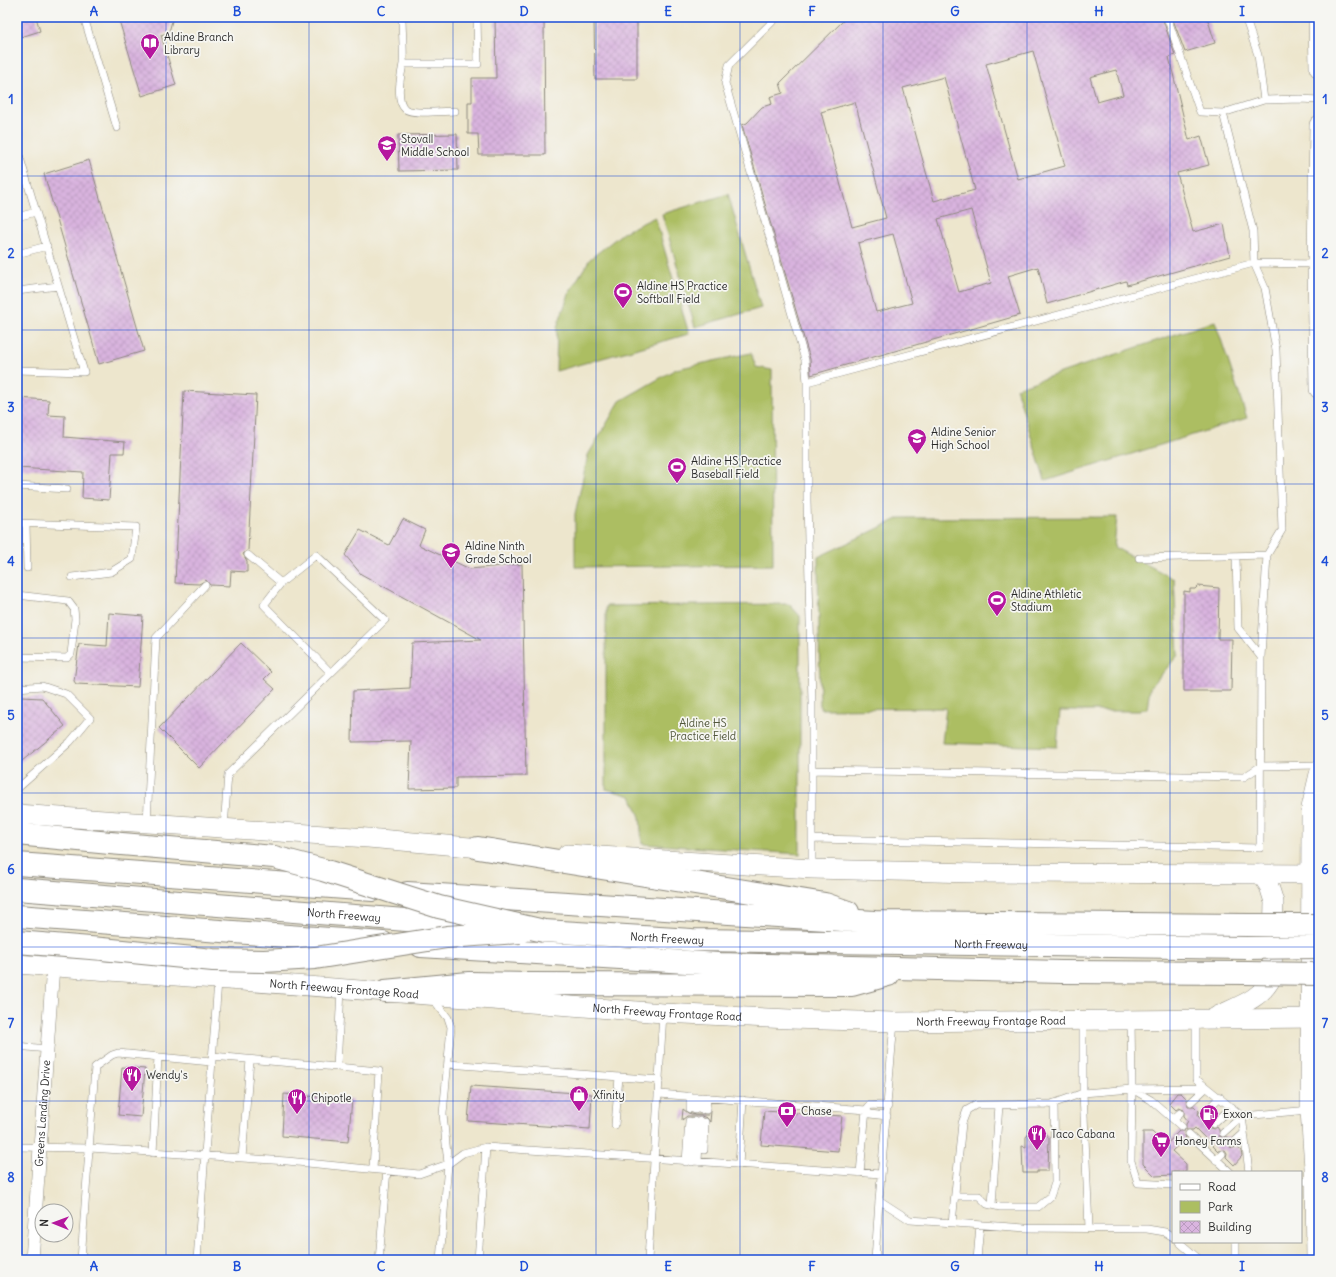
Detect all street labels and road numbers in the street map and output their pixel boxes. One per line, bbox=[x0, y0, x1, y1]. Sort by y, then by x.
street label: North Freeway bbox=[307, 905, 381, 925]
street label: North Freeway bbox=[630, 929, 704, 947]
street label: North Freeway bbox=[954, 937, 1028, 952]
street label: North Freeway Frontage Road bbox=[269, 976, 420, 1001]
street label: North Freeway Frontage Road bbox=[592, 1001, 743, 1024]
street label: North Freeway Frontage Road bbox=[916, 1013, 1066, 1029]
street label: Greens Landing Drive bbox=[32, 1060, 53, 1167]

